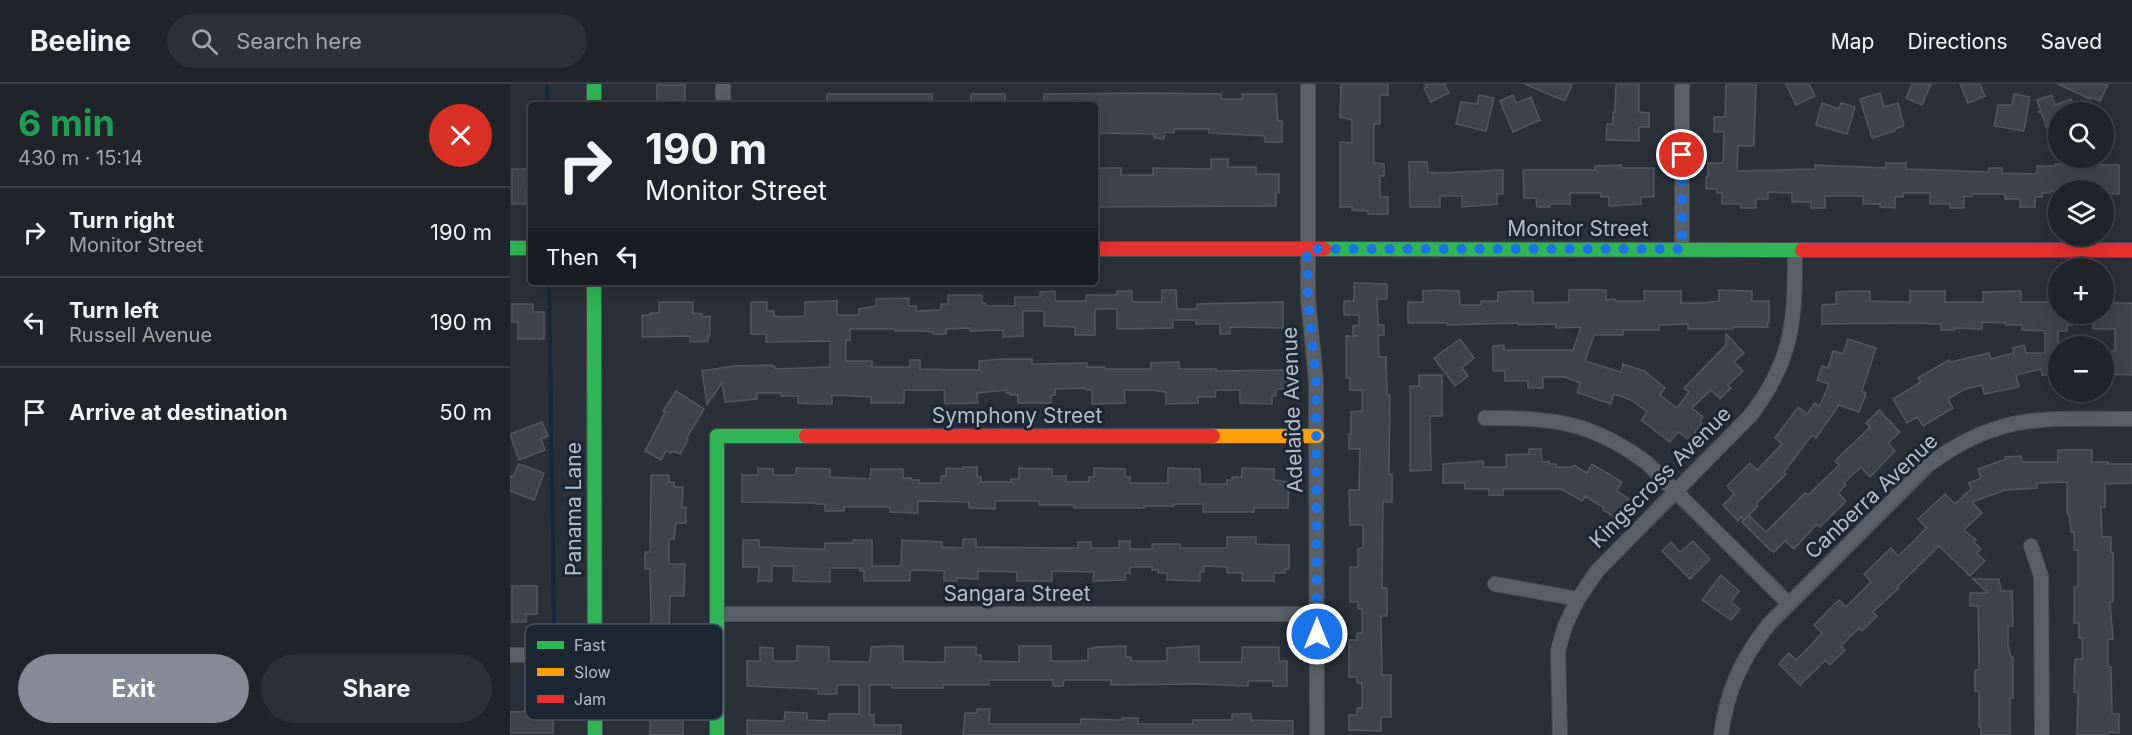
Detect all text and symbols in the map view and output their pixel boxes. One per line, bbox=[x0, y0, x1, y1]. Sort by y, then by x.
search box bbox=[167, 14, 587, 68]
text: Beeline bbox=[30, 24, 131, 58]
icon: search bbox=[188, 25, 221, 58]
text: Search here bbox=[236, 28, 362, 54]
text: Map bbox=[1831, 29, 1874, 54]
text: Directions bbox=[1907, 29, 2008, 54]
text: Saved bbox=[2041, 29, 2102, 54]
text: 6 min bbox=[18, 101, 115, 145]
map controls bbox=[2048, 102, 2114, 402]
button: search bbox=[2048, 102, 2114, 168]
button: close bbox=[429, 104, 492, 167]
text: 190 m bbox=[645, 123, 767, 174]
icon: right bbox=[546, 126, 624, 204]
pin bbox=[1656, 129, 1707, 180]
icon: arrive bbox=[1665, 138, 1698, 171]
text: 430 m · 15:14 bbox=[18, 146, 143, 170]
text: Monitor Street bbox=[645, 174, 827, 207]
button: layers bbox=[2048, 180, 2114, 246]
text: Turn right bbox=[69, 207, 175, 233]
icon: right bbox=[18, 216, 51, 249]
street label: Monitor Street bbox=[1507, 216, 1649, 241]
text: 190 m bbox=[430, 219, 492, 245]
text: Monitor Street bbox=[69, 233, 204, 257]
icon: left bbox=[611, 240, 644, 273]
text: Then bbox=[546, 244, 599, 270]
button: + bbox=[2048, 258, 2114, 324]
text: Turn left bbox=[69, 297, 159, 323]
icon: left bbox=[18, 306, 51, 339]
text: 190 m bbox=[430, 309, 492, 335]
text: Russell Avenue bbox=[69, 323, 212, 347]
street label: Adelaide Avenue bbox=[1277, 326, 1307, 494]
button: − bbox=[2048, 336, 2114, 402]
icon: arrive bbox=[18, 396, 51, 429]
text: Arrive at destination bbox=[69, 399, 288, 425]
text: 50 m bbox=[439, 399, 492, 425]
street label: Kingscross Avenue bbox=[1584, 401, 1736, 553]
street label: Symphony Street bbox=[932, 403, 1102, 428]
street label: Canberra Avenue bbox=[1799, 428, 1943, 564]
street label: Panama Lane bbox=[561, 442, 586, 576]
street label: Sangara Street bbox=[943, 581, 1091, 606]
position arrow bbox=[1285, 602, 1349, 666]
legend bbox=[525, 624, 723, 720]
text: Fast bbox=[574, 635, 606, 655]
button: Exit bbox=[18, 654, 249, 723]
button: Share bbox=[261, 654, 492, 723]
text: Slow bbox=[574, 662, 611, 682]
text: Jam bbox=[574, 689, 606, 709]

